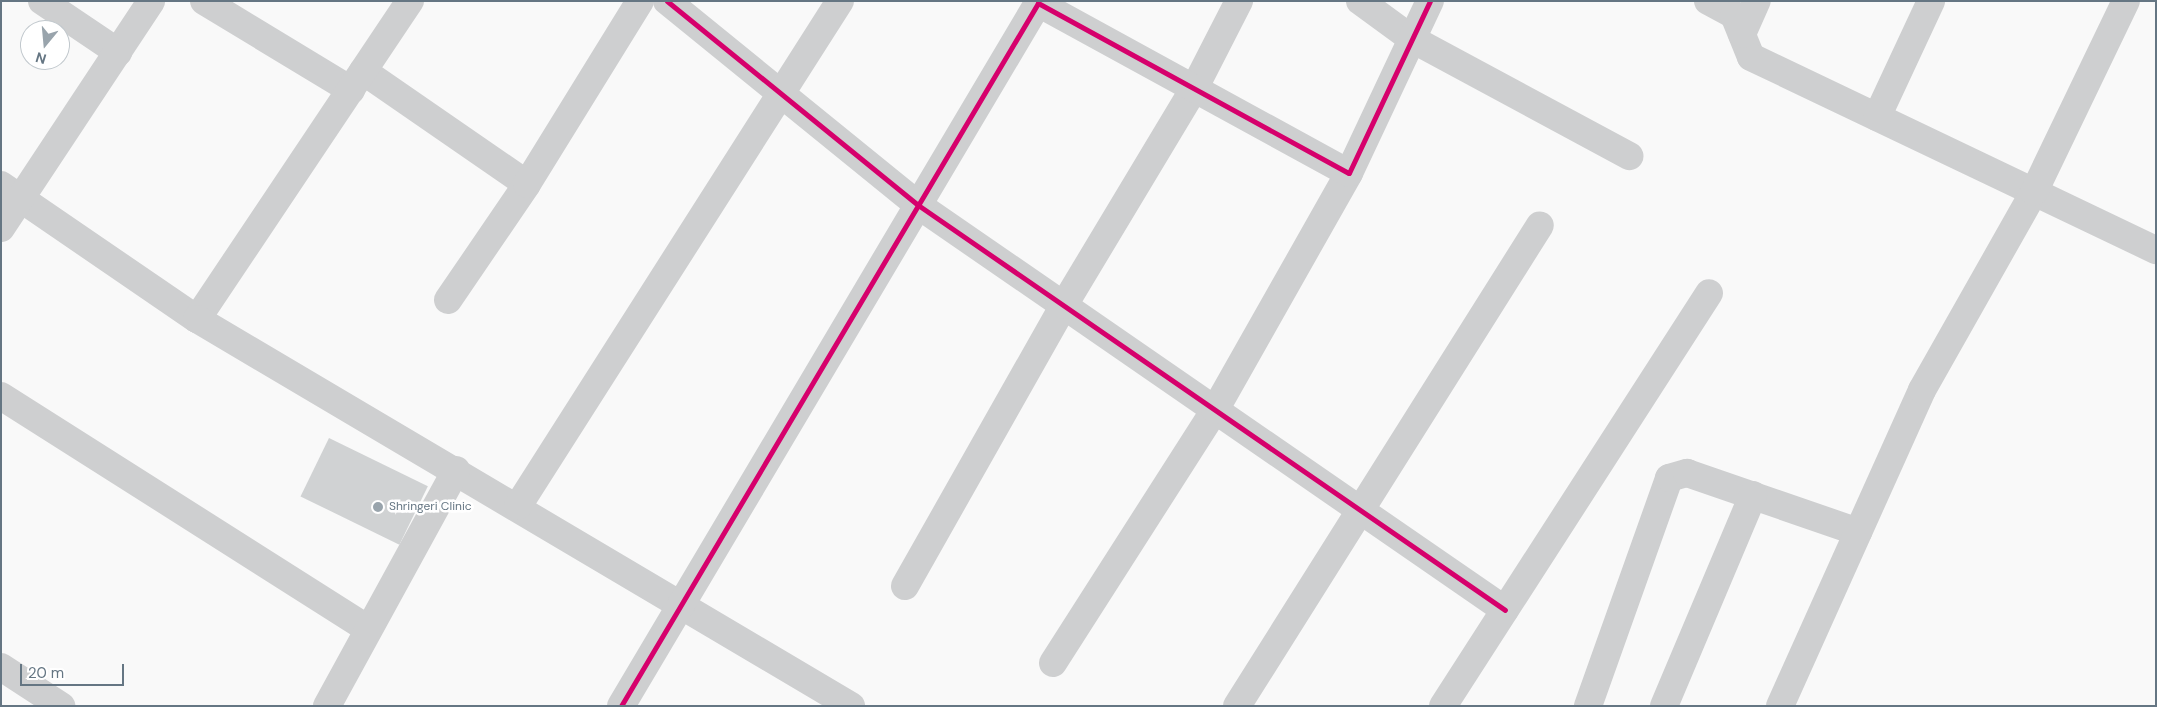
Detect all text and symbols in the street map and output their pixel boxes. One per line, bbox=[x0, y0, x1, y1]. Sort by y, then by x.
north arrow bbox=[20, 20, 70, 70]
text: N bbox=[33, 48, 48, 68]
marker: Shringeri Clinic bbox=[371, 500, 385, 514]
place label: Shringeri Clinic bbox=[389, 500, 472, 514]
scale bar bbox=[22, 654, 126, 686]
text: 20 m bbox=[28, 663, 64, 683]

